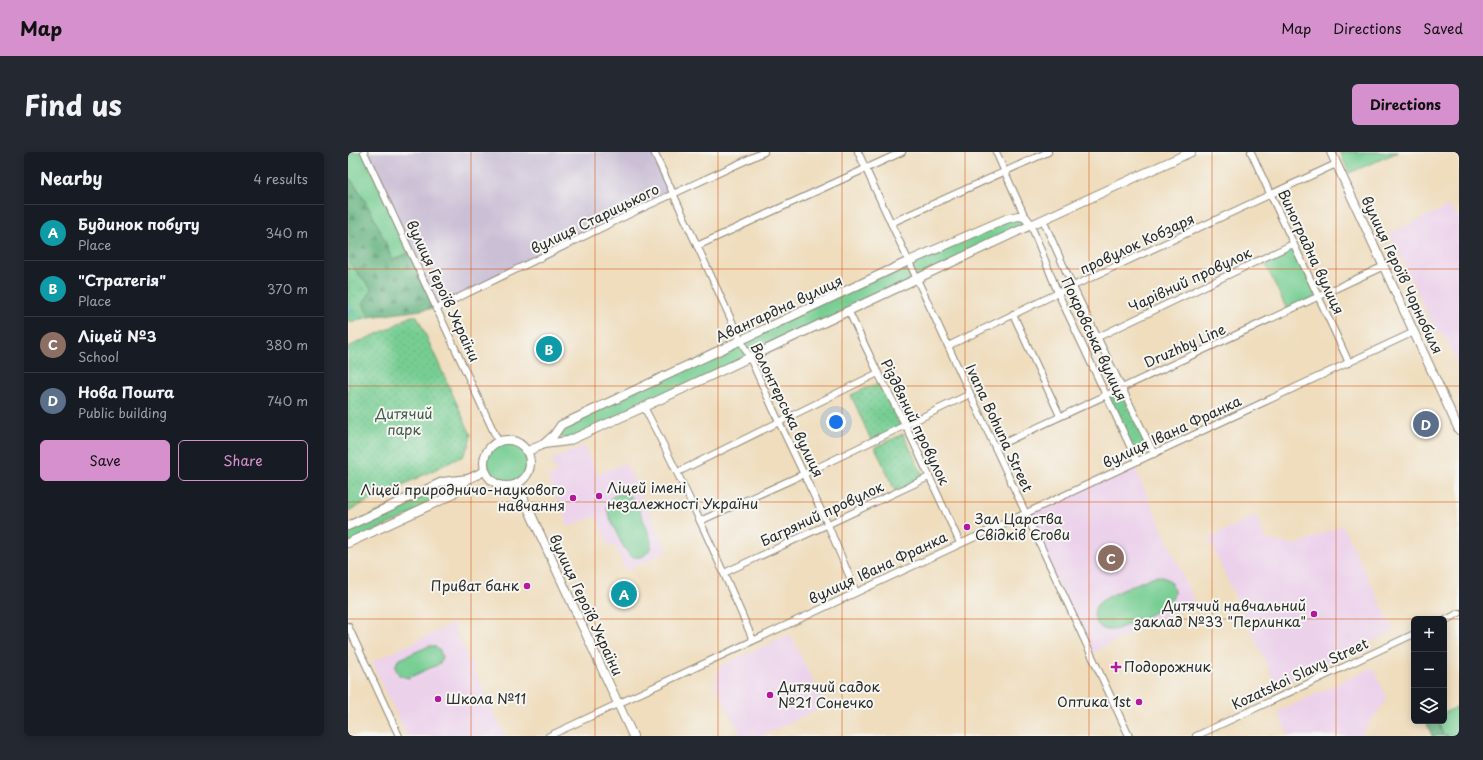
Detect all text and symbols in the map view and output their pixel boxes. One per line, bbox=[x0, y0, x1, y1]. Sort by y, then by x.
text: Map bbox=[20, 14, 62, 42]
text: Map bbox=[1281, 18, 1311, 39]
text: Directions bbox=[1333, 18, 1401, 39]
text: Saved bbox=[1423, 18, 1463, 39]
text: Find us bbox=[24, 83, 122, 126]
button: Directions bbox=[1352, 84, 1459, 125]
text: Nearby bbox=[40, 165, 102, 191]
text: 4 results bbox=[254, 169, 308, 188]
street label: вулиця Старицького bbox=[527, 178, 663, 259]
street label: Виноградна вулиця bbox=[1273, 186, 1350, 318]
street label: вулиця Героїв Чорнобиля bbox=[1357, 192, 1448, 357]
street label: провулок Кобзаря bbox=[1076, 208, 1198, 279]
text: Будинок побуту bbox=[78, 212, 199, 235]
street label: вулиця Героїв України bbox=[401, 217, 486, 365]
text: A bbox=[48, 223, 58, 242]
text: 340 m bbox=[265, 223, 308, 242]
text: Place bbox=[78, 235, 111, 254]
street label: Чарівний провулок bbox=[1125, 242, 1255, 317]
text: "Стратегія" bbox=[78, 268, 166, 291]
street label: Авангардна вулиця bbox=[712, 270, 846, 347]
street label: Покровська вулиця bbox=[1057, 273, 1132, 404]
text: B bbox=[49, 279, 57, 298]
text: 370 m bbox=[267, 279, 308, 298]
text: Place bbox=[78, 291, 111, 310]
street label: Druzhby Line bbox=[1141, 318, 1229, 373]
text: Ліцей №3 bbox=[78, 324, 156, 347]
pin: B bbox=[536, 334, 562, 364]
text: C bbox=[48, 335, 58, 354]
text: 380 m bbox=[265, 335, 308, 354]
street label: Волонтерська вулиця bbox=[746, 339, 829, 481]
text: School bbox=[78, 347, 119, 366]
street label: Різдвяний провулок bbox=[876, 355, 955, 489]
street label: Ivana Bohuna Street bbox=[961, 360, 1038, 495]
text: Нова Пошта bbox=[78, 380, 174, 403]
street label: вулиця Івана Франка bbox=[1099, 390, 1245, 473]
text: D bbox=[48, 391, 58, 410]
text: 740 m bbox=[267, 391, 308, 410]
text: Public building bbox=[78, 403, 167, 422]
park label: Дитячий парк bbox=[374, 403, 433, 440]
pin: D bbox=[1413, 409, 1439, 439]
your location bbox=[826, 412, 846, 432]
button: Save bbox=[40, 440, 170, 481]
button: Share bbox=[178, 440, 308, 481]
street label: Багряний провулок bbox=[757, 475, 888, 551]
place label: Ліцей імені незалежності України bbox=[607, 477, 758, 514]
place label: Ліцей природничо-наукового навчання bbox=[360, 479, 565, 516]
marker: Ліцей імені незалежності України bbox=[594, 491, 604, 501]
marker: Ліцей природничо-наукового навчання bbox=[568, 493, 578, 503]
place label: Зал Царства Свідків Єгови bbox=[975, 508, 1070, 545]
marker: Зал Царства Свідків Єгови bbox=[962, 522, 972, 532]
street label: вулиця Івана Франка bbox=[805, 526, 951, 609]
street label: вулиця Героїв України bbox=[544, 531, 629, 679]
pin: C bbox=[1098, 543, 1124, 573]
place label: Приват банк bbox=[431, 575, 520, 596]
pin: A bbox=[611, 579, 637, 609]
marker: Приват банк bbox=[522, 581, 532, 591]
place label: Дитячий навчальний заклад №33 "Перлинка" bbox=[1133, 595, 1306, 632]
marker: Дитячий навчальний заклад №33 "Перлинка" bbox=[1309, 609, 1319, 619]
map controls bbox=[1411, 616, 1447, 724]
button: + bbox=[1411, 616, 1447, 652]
street label: Kozatskoi Slavy Street bbox=[1228, 632, 1372, 714]
button: − bbox=[1411, 652, 1447, 688]
place label: Подорожник bbox=[1124, 656, 1211, 677]
marker: Подорожник bbox=[1111, 662, 1121, 672]
place label: Дитячий садок №21 Сонечко bbox=[777, 676, 880, 713]
place label: Школа №11 bbox=[446, 688, 526, 709]
button: layers bbox=[1411, 688, 1447, 724]
marker: Дитячий садок №21 Сонечко bbox=[765, 690, 775, 700]
place label: Оптика 1st bbox=[1057, 691, 1131, 712]
marker: Школа №11 bbox=[433, 694, 443, 704]
marker: Оптика 1st bbox=[1134, 697, 1144, 707]

